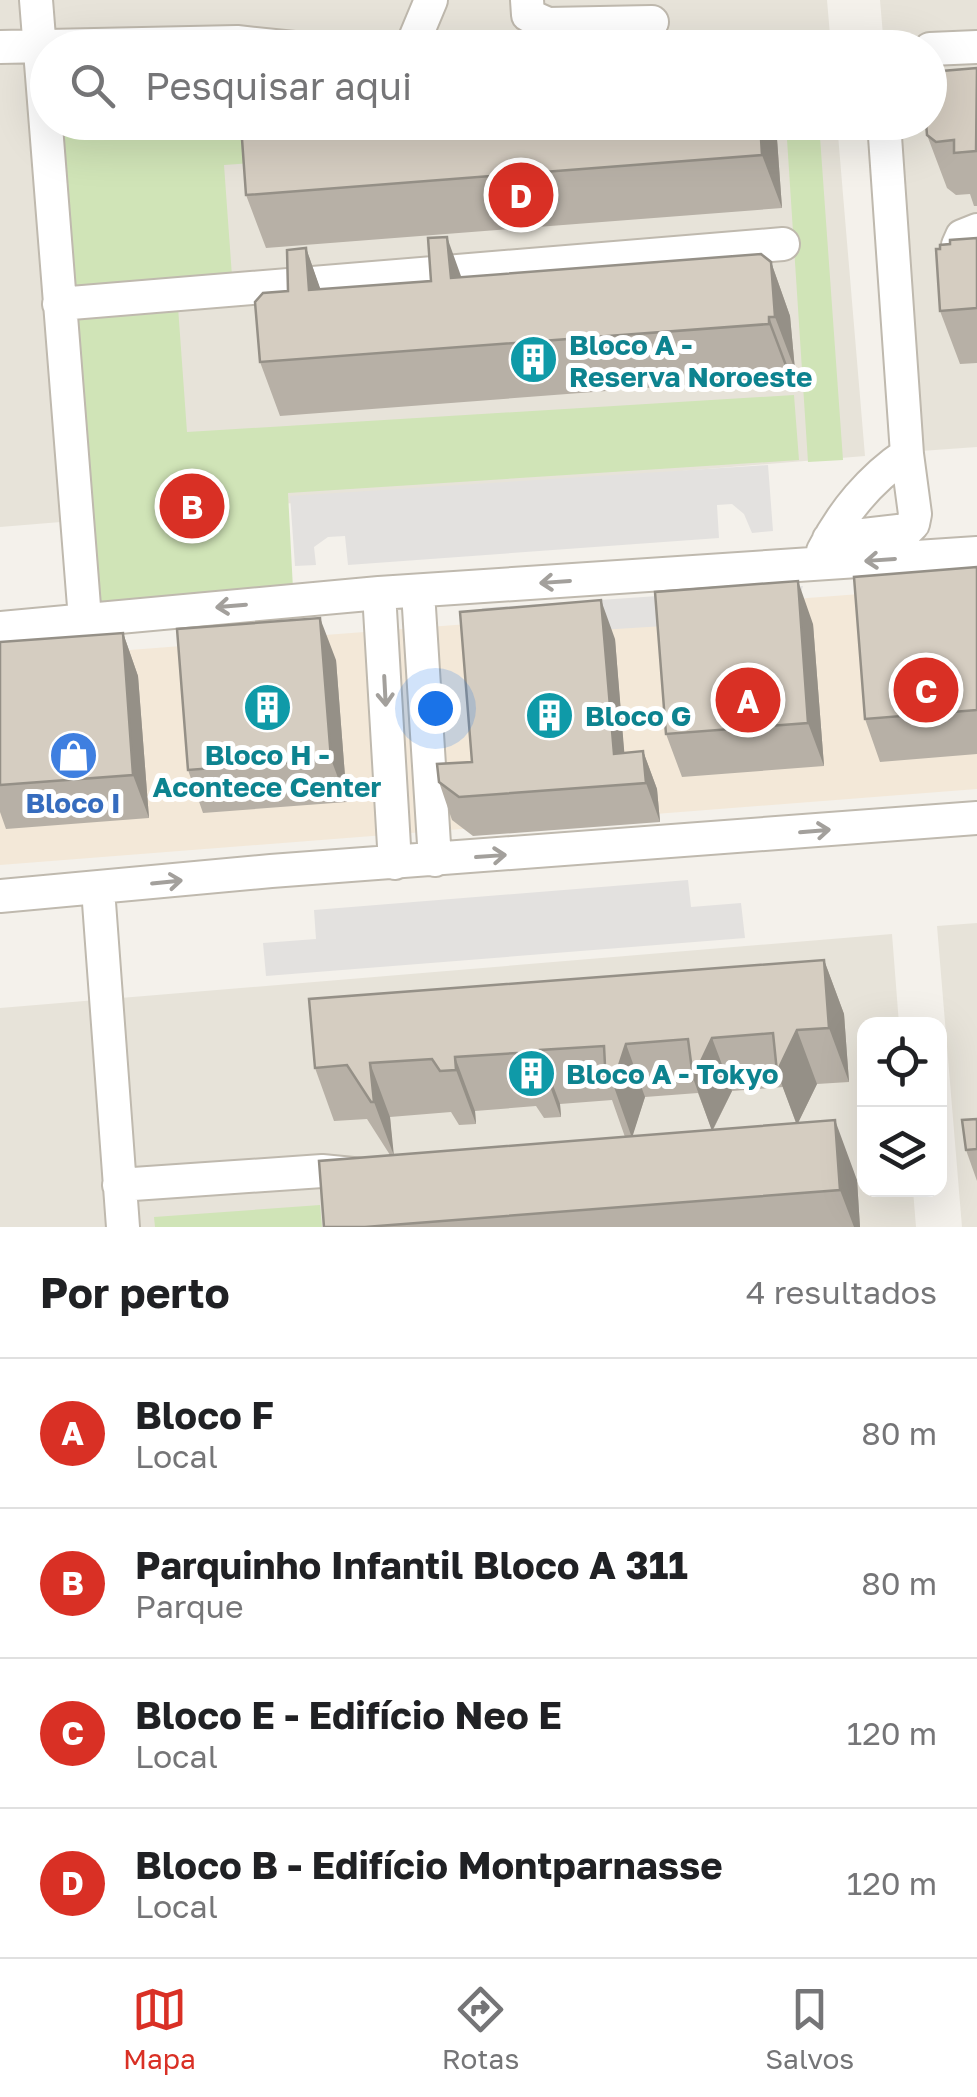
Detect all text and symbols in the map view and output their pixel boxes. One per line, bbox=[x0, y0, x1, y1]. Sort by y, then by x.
search box bbox=[30, 30, 947, 140]
icon: search bbox=[65, 58, 120, 113]
text: Pesquisar aqui bbox=[145, 63, 412, 108]
pin: D bbox=[488, 158, 554, 232]
place label: Bloco A - Reserva Noroeste bbox=[569, 328, 813, 393]
building icon: Bloco A - Reserva Noroeste bbox=[508, 334, 560, 386]
pin: B bbox=[160, 468, 224, 544]
one-way arrow bbox=[864, 551, 896, 570]
one-way arrow bbox=[540, 573, 572, 592]
one-way arrow bbox=[216, 597, 248, 616]
pin: C bbox=[894, 652, 958, 728]
pin: A bbox=[716, 662, 780, 738]
one-way arrow bbox=[376, 674, 395, 706]
building icon: Bloco H - Acontece Center bbox=[241, 681, 293, 733]
your location bbox=[410, 683, 461, 734]
building icon: Bloco G bbox=[524, 689, 576, 741]
place label: Bloco G bbox=[585, 699, 691, 732]
shop icon: Bloco I bbox=[47, 729, 99, 781]
place label: Bloco H - Acontece Center bbox=[153, 738, 381, 803]
place label: Bloco I bbox=[25, 786, 121, 819]
one-way arrow bbox=[798, 821, 830, 840]
one-way arrow bbox=[474, 846, 506, 865]
one-way arrow bbox=[150, 872, 182, 891]
map controls bbox=[857, 1017, 947, 1197]
button: locate bbox=[857, 1017, 947, 1107]
building icon: Bloco A - Tokyo bbox=[505, 1047, 557, 1099]
place label: Bloco A - Tokyo bbox=[566, 1057, 779, 1090]
button: layers bbox=[857, 1107, 947, 1197]
text: Por perto bbox=[40, 1267, 230, 1317]
text: 4 resultados bbox=[746, 1273, 937, 1311]
text: Bloco F bbox=[135, 1392, 274, 1437]
text: A bbox=[61, 1414, 84, 1452]
text: 80 m bbox=[861, 1414, 937, 1452]
text: Local bbox=[135, 1437, 218, 1475]
text: Parquinho Infantil Bloco A 311 bbox=[135, 1542, 688, 1587]
text: B bbox=[61, 1564, 84, 1602]
text: 80 m bbox=[861, 1564, 937, 1602]
text: Parque bbox=[135, 1587, 243, 1625]
text: Bloco E - Edifício Neo E bbox=[135, 1692, 562, 1737]
text: C bbox=[61, 1714, 84, 1752]
text: 120 m bbox=[847, 1714, 937, 1752]
text: Local bbox=[135, 1737, 218, 1775]
text: Bloco B - Edifício Montparnasse bbox=[135, 1842, 723, 1887]
text: D bbox=[61, 1864, 84, 1902]
text: 120 m bbox=[847, 1864, 937, 1902]
text: Local bbox=[135, 1887, 218, 1925]
tab: Mapa bbox=[123, 1982, 196, 2075]
tab: Rotas bbox=[442, 1982, 519, 2075]
tab: Salvos bbox=[765, 1982, 854, 2075]

